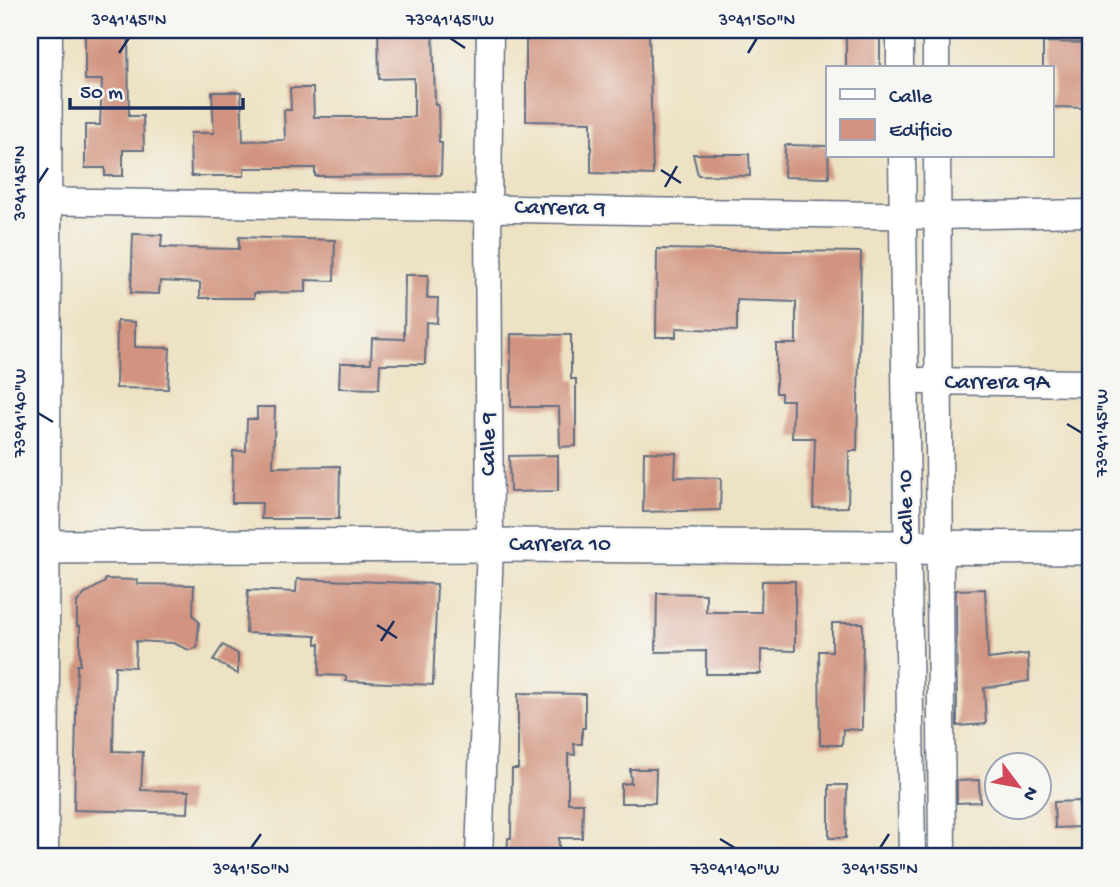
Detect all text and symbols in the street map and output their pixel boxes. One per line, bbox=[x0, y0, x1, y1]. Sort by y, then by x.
text: 3°41'45"N bbox=[90, 11, 167, 32]
text: 73°41'45"W bbox=[405, 11, 494, 32]
text: 3°41'50"N bbox=[718, 11, 795, 32]
scale bar bbox=[70, 66, 243, 110]
legend bbox=[826, 66, 1054, 158]
text: 50 m bbox=[80, 82, 123, 107]
text: Calle bbox=[889, 86, 933, 111]
text: Edificio bbox=[889, 120, 953, 145]
text: 3°41'45"N bbox=[11, 145, 32, 222]
street label: Carrera 9 bbox=[514, 195, 606, 223]
text: 73°41'40"W bbox=[11, 369, 32, 458]
street label: Carrera 9A bbox=[945, 370, 1051, 397]
text: 73°41'45"W bbox=[1093, 389, 1114, 478]
street label: Calle 9 bbox=[476, 411, 503, 476]
street label: Calle 10 bbox=[893, 469, 921, 545]
street label: Carrera 10 bbox=[509, 532, 611, 559]
north arrow bbox=[984, 750, 1054, 820]
text: N bbox=[1016, 782, 1042, 805]
text: 3°41'50"N bbox=[212, 860, 289, 881]
text: 73°41'40"W bbox=[690, 860, 779, 881]
text: 3°41'55"N bbox=[841, 860, 918, 881]

